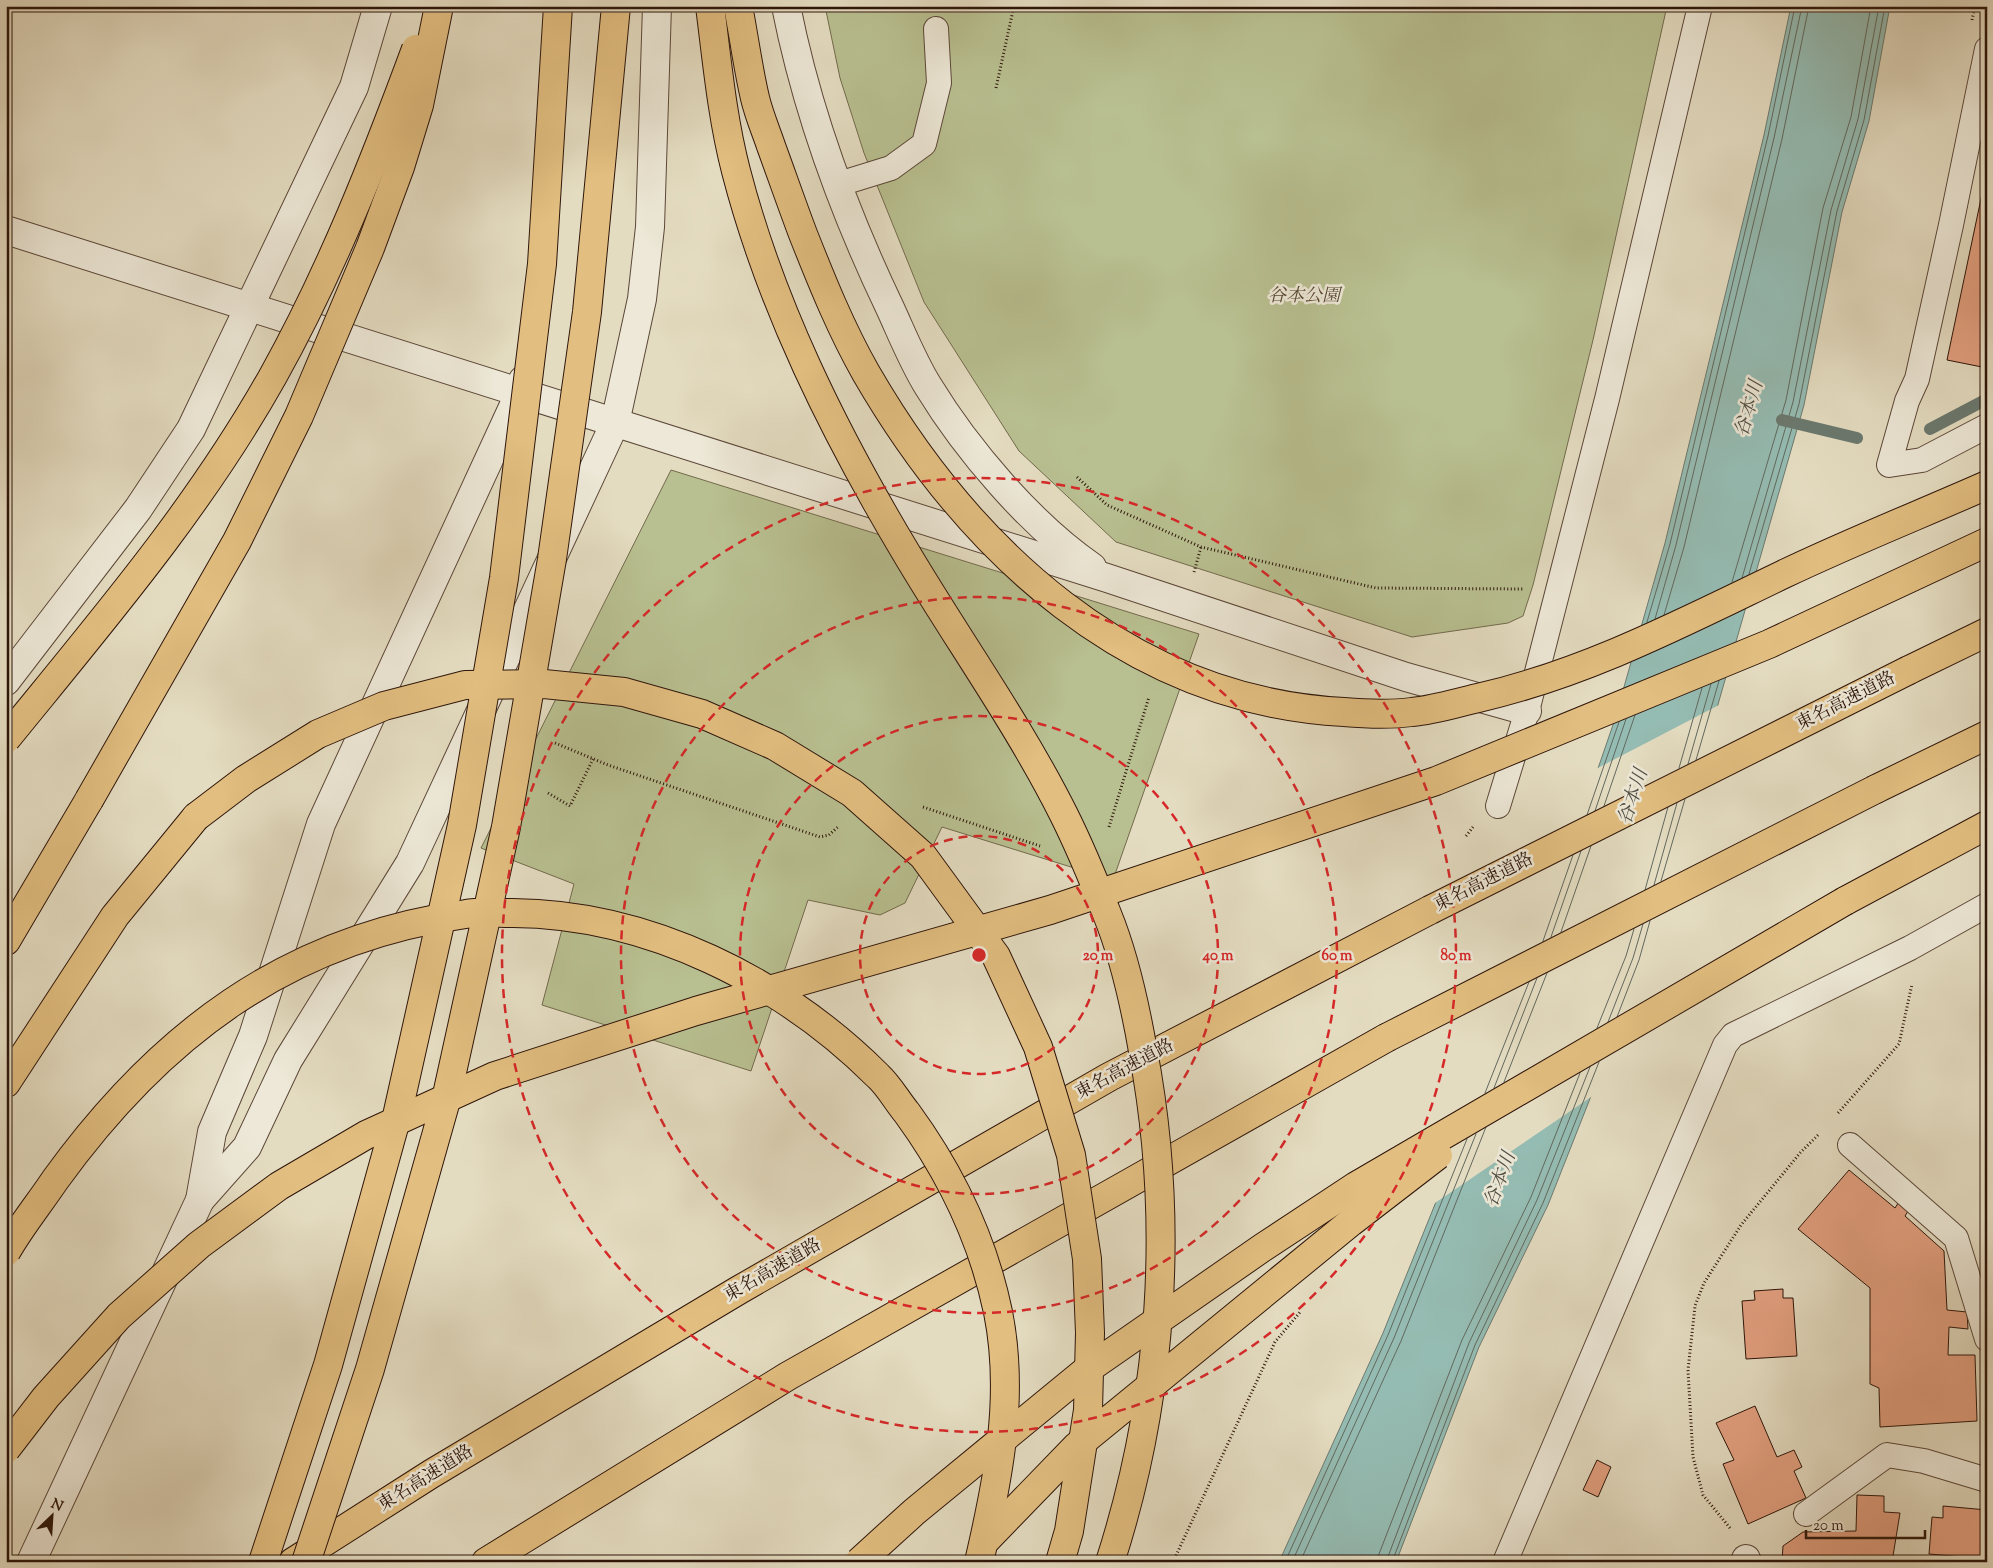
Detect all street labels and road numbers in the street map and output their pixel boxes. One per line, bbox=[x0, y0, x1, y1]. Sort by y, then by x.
street label: 東名高速道路 bbox=[1792, 666, 1900, 738]
street label: 東名高速道路 bbox=[1430, 847, 1538, 919]
street label: 東名高速道路 bbox=[1071, 1033, 1179, 1107]
street label: 東名高速道路 bbox=[720, 1233, 826, 1309]
street label: 東名高速道路 bbox=[373, 1439, 479, 1519]

